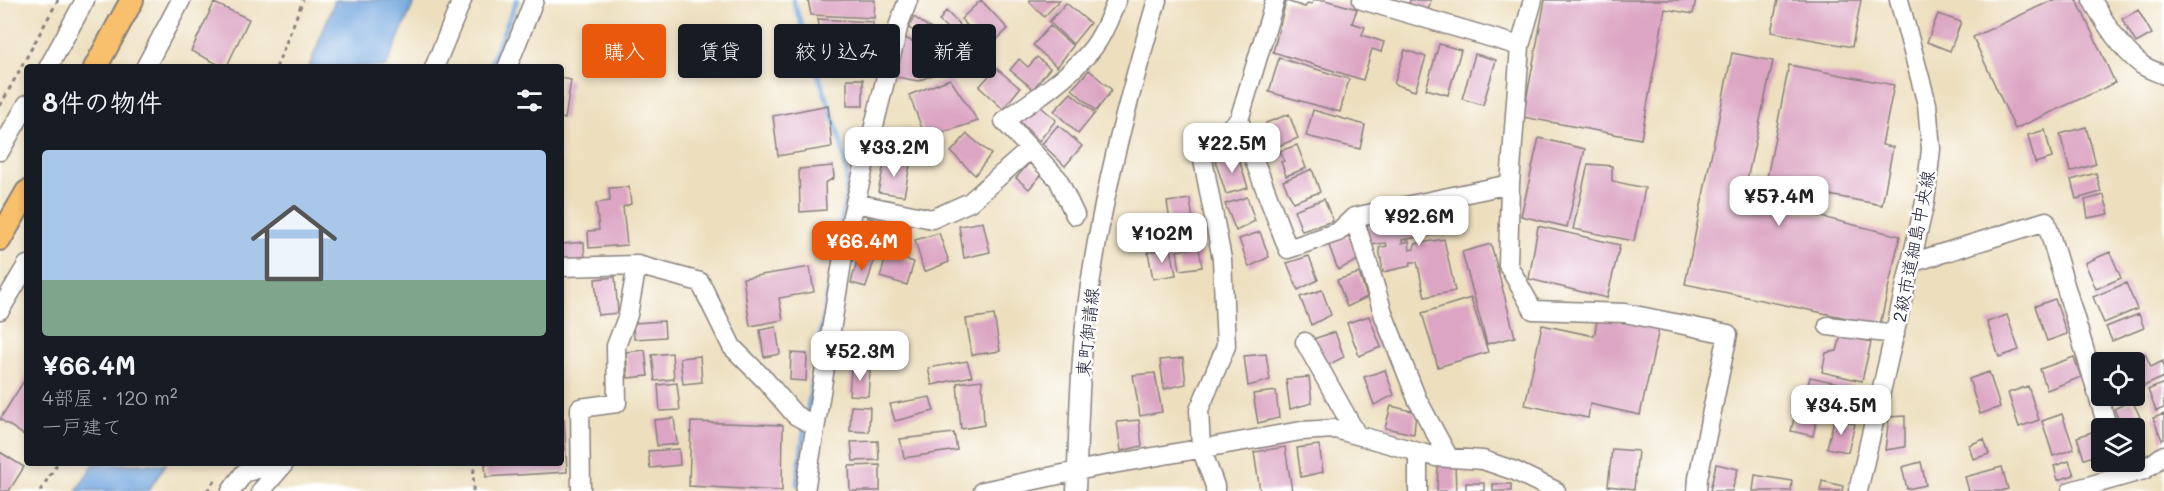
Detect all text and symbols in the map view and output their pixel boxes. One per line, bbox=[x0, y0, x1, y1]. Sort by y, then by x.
chip: 購入 bbox=[582, 24, 666, 78]
chip: 賃貸 bbox=[678, 24, 762, 78]
chip: 絞り込み bbox=[774, 24, 900, 78]
chip: 新着 bbox=[912, 24, 996, 78]
icon: filters bbox=[513, 84, 546, 117]
text: 8件の物件 bbox=[42, 85, 162, 119]
pin: ¥22.5M bbox=[1183, 123, 1281, 174]
pin: ¥33.2M bbox=[845, 127, 943, 178]
text: ¥22.5M bbox=[1197, 129, 1267, 155]
text: ¥33.2M bbox=[859, 133, 929, 159]
street label: 2級市道細島中央線 bbox=[1887, 168, 1939, 324]
pin: ¥57.4M bbox=[1730, 176, 1828, 227]
text: ¥57.4M bbox=[1744, 182, 1814, 208]
icon: home bbox=[240, 189, 348, 297]
pin: ¥92.6M bbox=[1370, 196, 1468, 247]
text: ¥92.6M bbox=[1384, 202, 1454, 228]
pin: ¥102M bbox=[1120, 213, 1204, 264]
text: ¥102M bbox=[1131, 219, 1193, 245]
pin: ¥66.4M bbox=[813, 221, 911, 272]
text: ¥66.4M bbox=[826, 227, 898, 253]
street label: 東町御請線 bbox=[1070, 286, 1104, 378]
pin: ¥52.3M bbox=[811, 331, 909, 382]
text: ¥52.3M bbox=[825, 337, 895, 363]
text: ¥66.4M bbox=[42, 348, 136, 382]
map controls bbox=[2091, 352, 2145, 472]
button: locate bbox=[2091, 352, 2145, 406]
text: 4部屋 · 120 m² bbox=[42, 384, 178, 410]
pin: ¥34.5M bbox=[1792, 385, 1890, 436]
text: ¥34.5M bbox=[1805, 391, 1877, 417]
text: 一戸建て bbox=[42, 413, 122, 439]
button: layers bbox=[2091, 418, 2145, 472]

